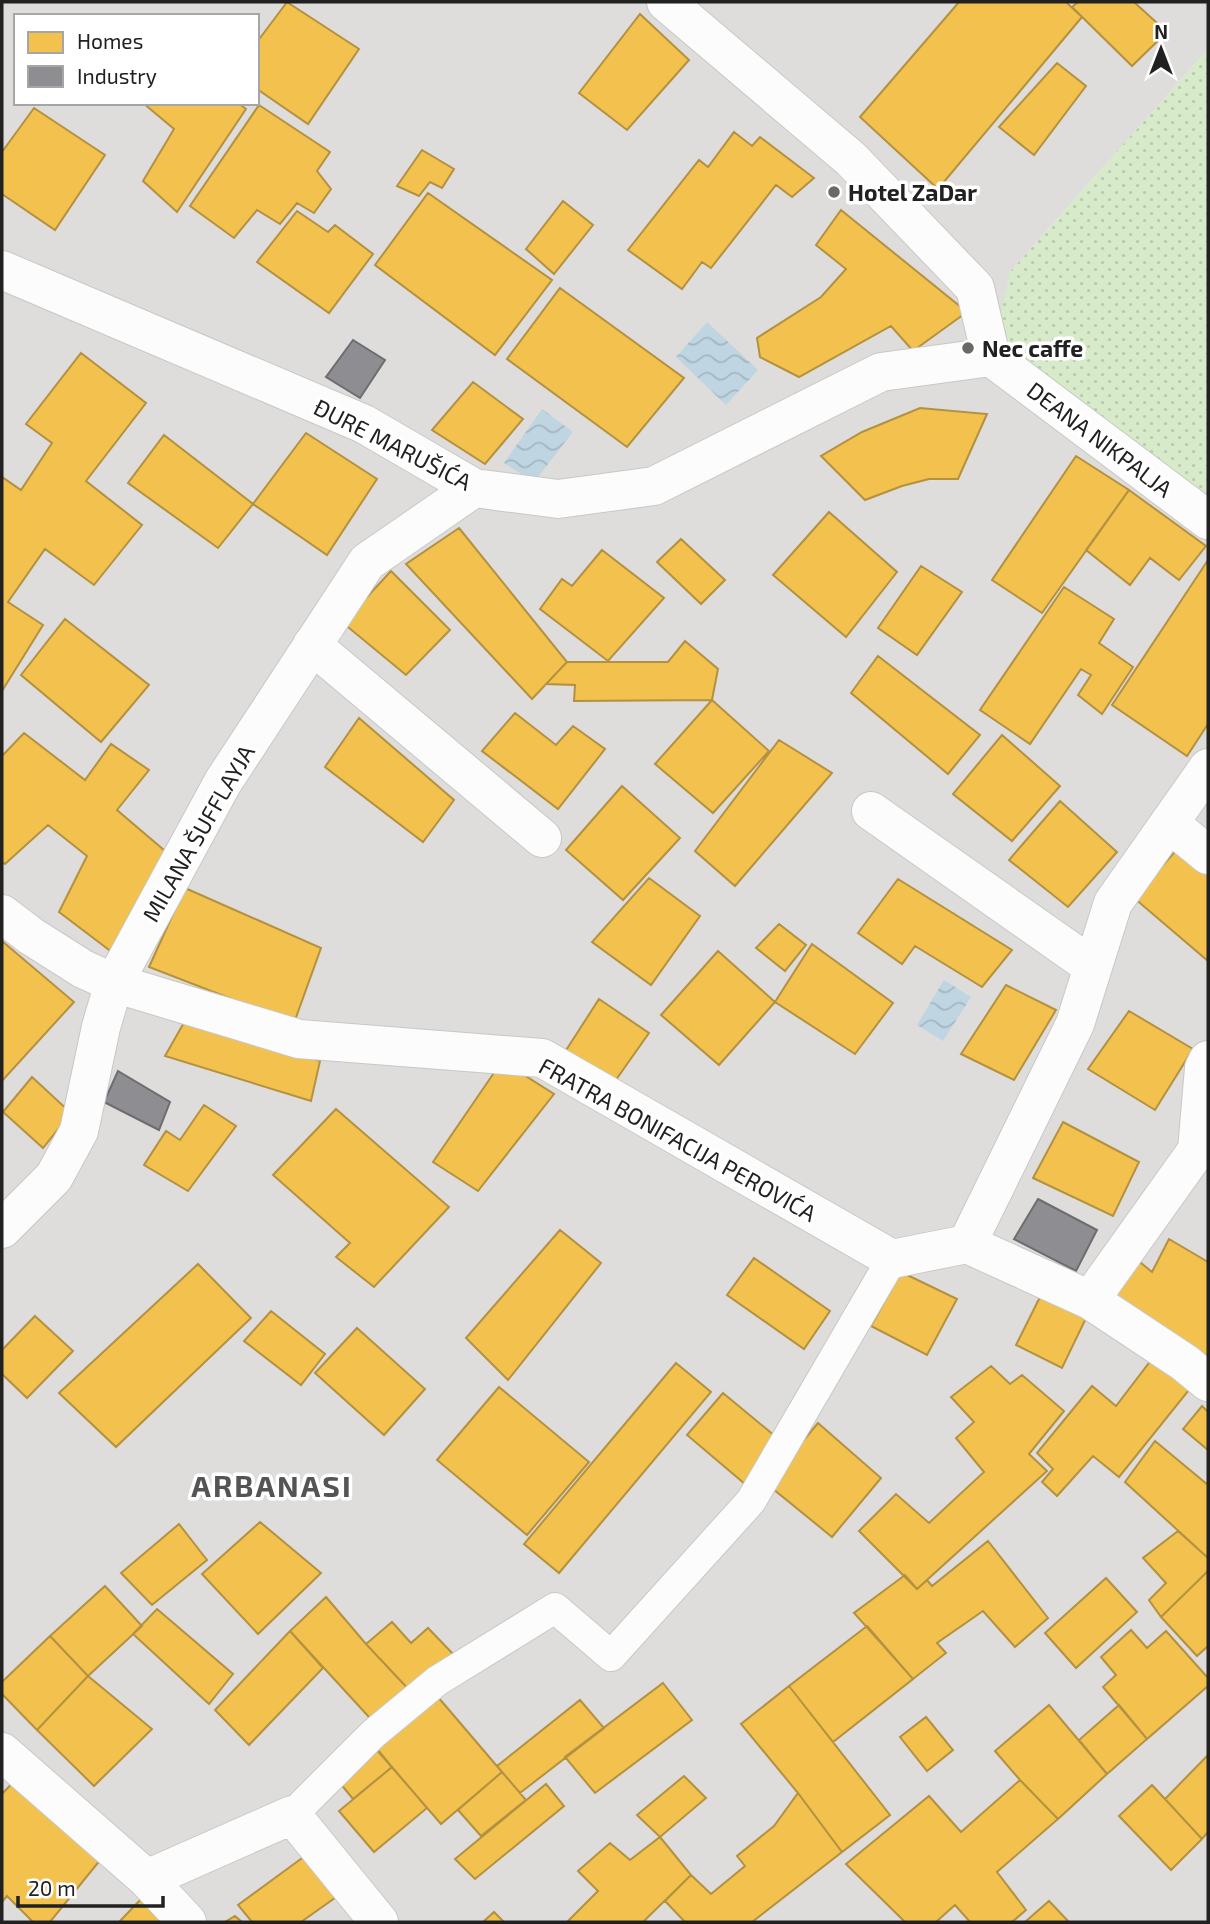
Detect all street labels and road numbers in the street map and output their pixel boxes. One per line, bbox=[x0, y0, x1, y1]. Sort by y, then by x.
street label: DEANA NIKPALJA bbox=[1022, 375, 1179, 503]
street label: ĐURE MARUŠIĆA bbox=[309, 392, 477, 496]
street label: MILANA ŠUFFLAYJA bbox=[136, 739, 260, 926]
street label: FRATRA BONIFACIJA PEROVIĆA bbox=[535, 1051, 822, 1227]

